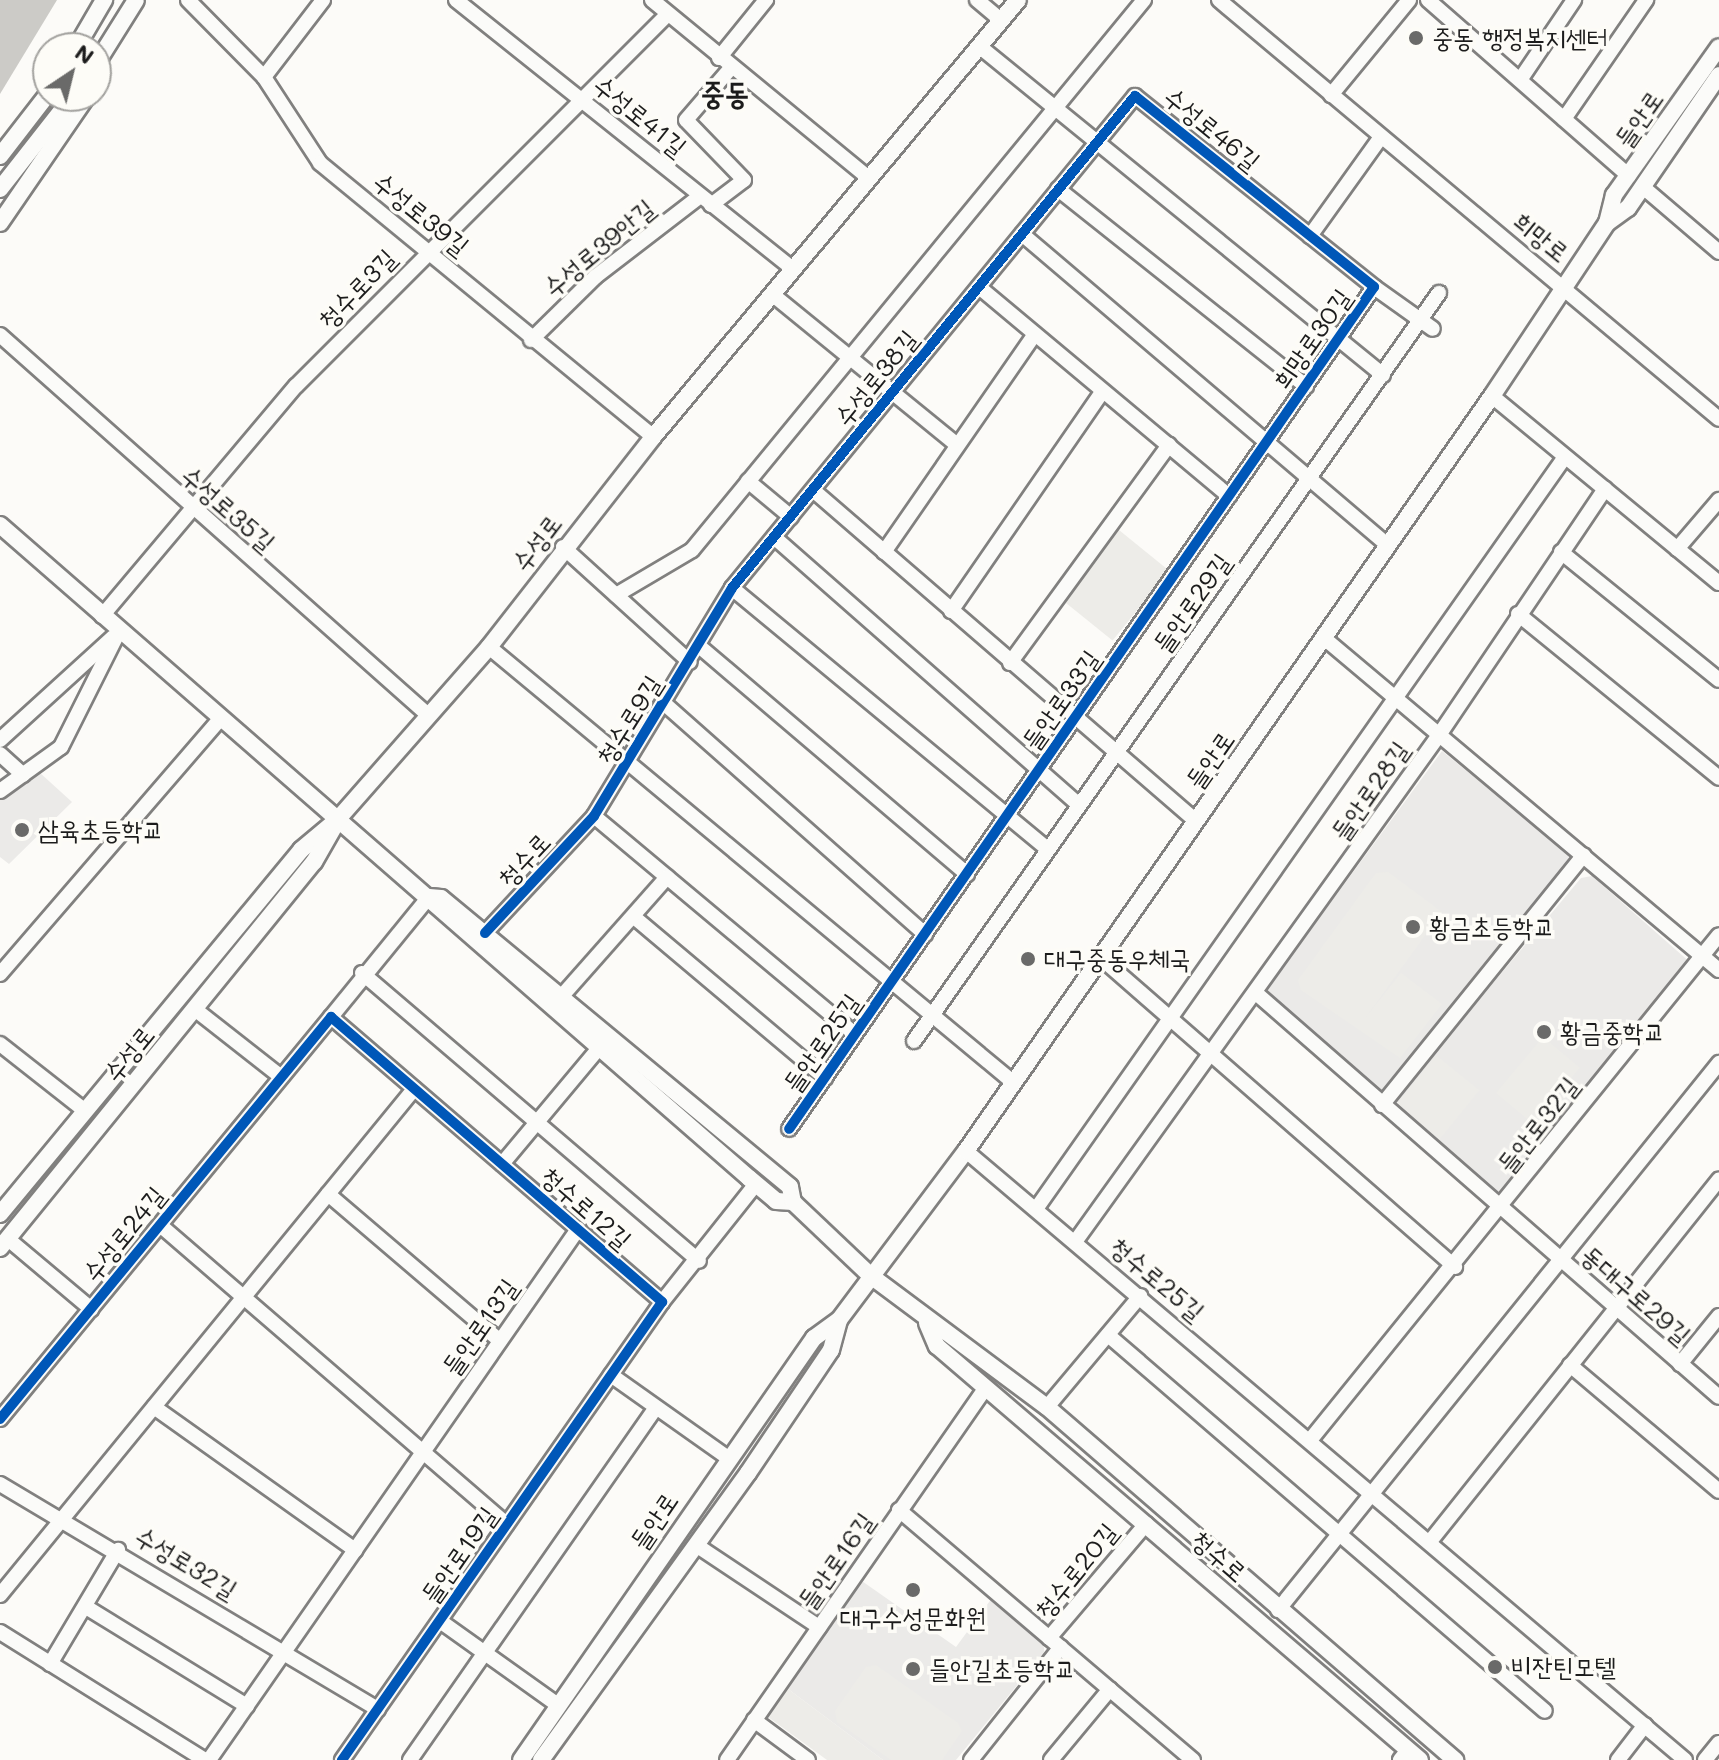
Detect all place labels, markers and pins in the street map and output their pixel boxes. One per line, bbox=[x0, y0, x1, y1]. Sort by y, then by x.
place label: 중동 행정복지센터 bbox=[1432, 22, 1608, 54]
marker: 중동 행정복지센터 bbox=[1407, 29, 1425, 47]
place label: 삼육초등학교 bbox=[38, 814, 164, 846]
marker: 삼육초등학교 bbox=[13, 821, 31, 839]
place label: 황금초등학교 bbox=[1429, 911, 1555, 943]
marker: 황금초등학교 bbox=[1404, 918, 1422, 936]
place label: 대구중동우체국 bbox=[1044, 943, 1190, 975]
marker: 대구중동우체국 bbox=[1019, 950, 1037, 968]
place label: 황금중학교 bbox=[1560, 1016, 1665, 1048]
marker: 황금중학교 bbox=[1535, 1023, 1553, 1041]
marker: 대구수성문화원 bbox=[904, 1581, 922, 1599]
place label: 대구수성문화원 bbox=[840, 1602, 986, 1634]
place label: 비잔틴모텔 bbox=[1511, 1651, 1616, 1683]
place label: 들안길초등학교 bbox=[929, 1653, 1075, 1685]
marker: 비잔틴모텔 bbox=[1486, 1658, 1504, 1676]
marker: 들안길초등학교 bbox=[904, 1660, 922, 1678]

